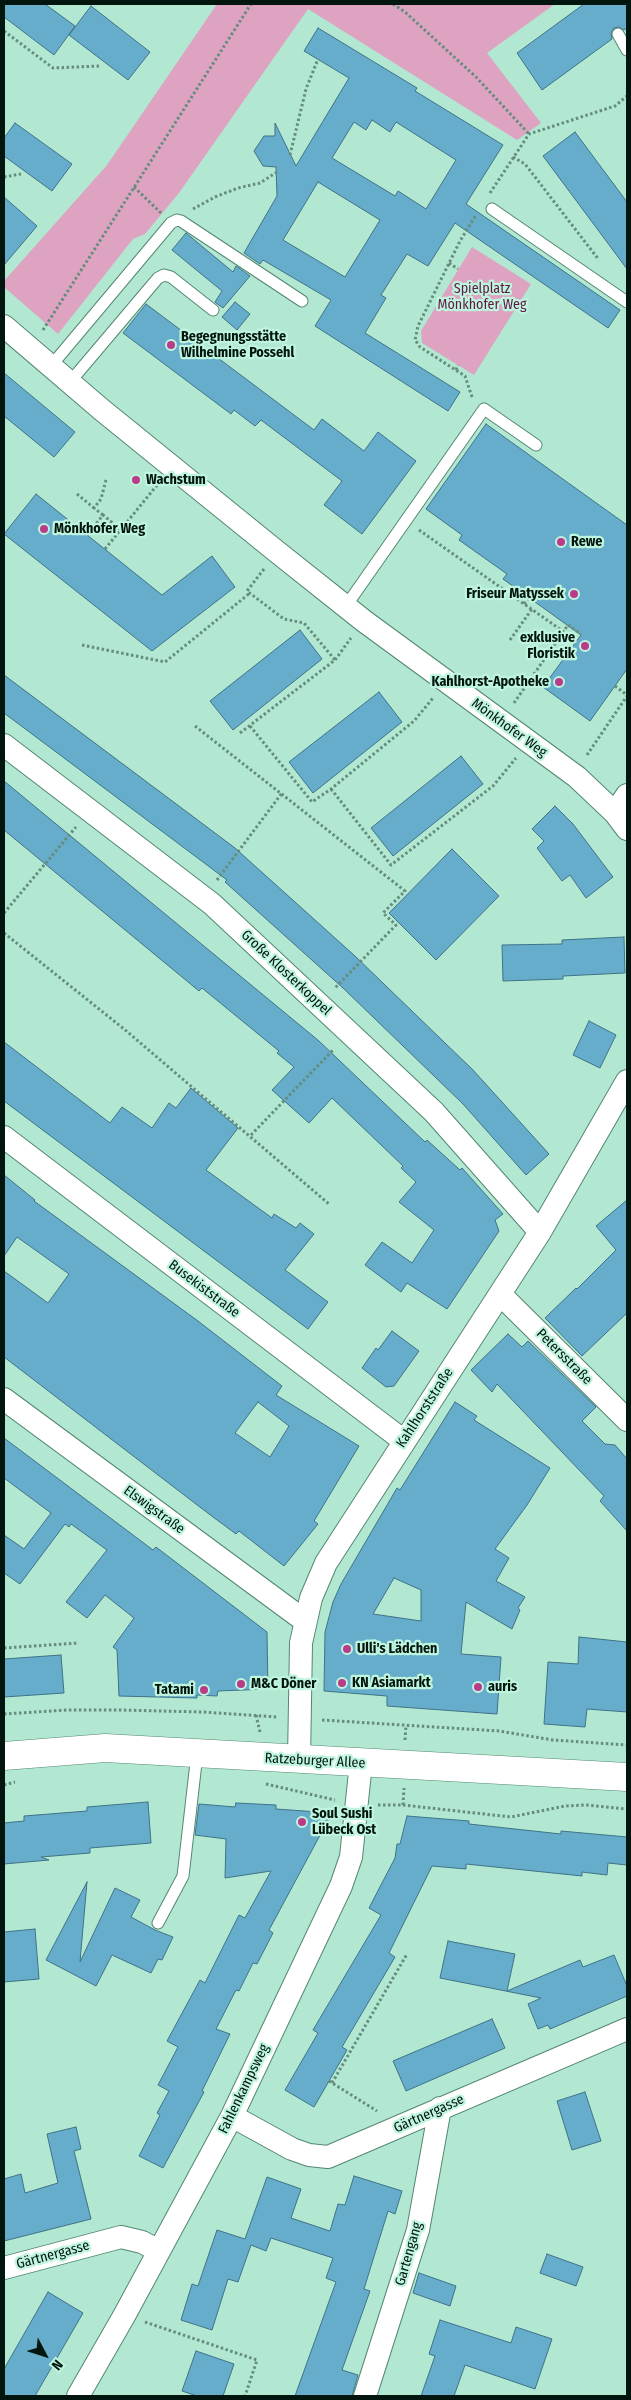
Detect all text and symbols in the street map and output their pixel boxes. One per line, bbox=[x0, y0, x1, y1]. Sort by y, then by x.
park label: Spielplatz Mönkhofer Weg bbox=[437, 281, 527, 314]
place label: Begegnungsstätte Wilhelmine Possehl bbox=[181, 329, 294, 362]
marker: Begegnungsstätte Wilhelmine Possehl bbox=[165, 339, 177, 351]
place label: Wachstum bbox=[146, 472, 206, 488]
marker: Wachstum bbox=[130, 474, 142, 486]
place label: Mönkhofer Weg bbox=[54, 521, 145, 537]
marker: Mönkhofer Weg bbox=[38, 523, 50, 535]
place label: Rewe bbox=[571, 534, 602, 550]
marker: Rewe bbox=[555, 536, 567, 548]
place label: Friseur Matyssek bbox=[466, 586, 564, 602]
marker: Friseur Matyssek bbox=[568, 588, 580, 600]
place label: exklusive Floristik bbox=[520, 630, 575, 662]
marker: exklusive Floristik bbox=[579, 640, 591, 652]
place label: Kahlhorst-Apotheke bbox=[431, 674, 549, 690]
marker: Kahlhorst-Apotheke bbox=[553, 676, 565, 688]
street label: Mönkhofer Weg bbox=[468, 695, 550, 761]
street label: Große Klosterkoppel bbox=[237, 927, 335, 1019]
street label: Busekiststraße bbox=[165, 1257, 243, 1321]
street label: Petersstraße bbox=[533, 1326, 595, 1388]
street label: Kahlhorststraße bbox=[393, 1365, 457, 1451]
street label: Elswigstraße bbox=[120, 1482, 188, 1538]
place label: Ulli's Lädchen bbox=[357, 1641, 437, 1657]
marker: Ulli's Lädchen bbox=[341, 1643, 353, 1655]
place label: KN Asiamarkt bbox=[352, 1675, 431, 1691]
place label: M&C Döner bbox=[251, 1676, 316, 1692]
marker: KN Asiamarkt bbox=[336, 1677, 348, 1689]
marker: M&C Döner bbox=[235, 1678, 247, 1690]
place label: auris bbox=[488, 1679, 517, 1695]
marker: auris bbox=[472, 1681, 484, 1693]
place label: Tatami bbox=[155, 1682, 194, 1698]
marker: Tatami bbox=[198, 1684, 210, 1696]
street label: Ratzeburger Allee bbox=[264, 1750, 366, 1772]
place label: Soul Sushi Lübeck Ost bbox=[312, 1806, 376, 1838]
marker: Soul Sushi Lübeck Ost bbox=[296, 1816, 308, 1828]
street label: Fahlenkampsweg bbox=[215, 2042, 273, 2136]
street label: Gärtnergasse bbox=[391, 2091, 467, 2137]
street label: Gartengang bbox=[392, 2220, 426, 2288]
street label: Gärtnergasse bbox=[15, 2237, 91, 2273]
north arrow bbox=[20, 2330, 70, 2380]
text: N bbox=[48, 2356, 66, 2374]

